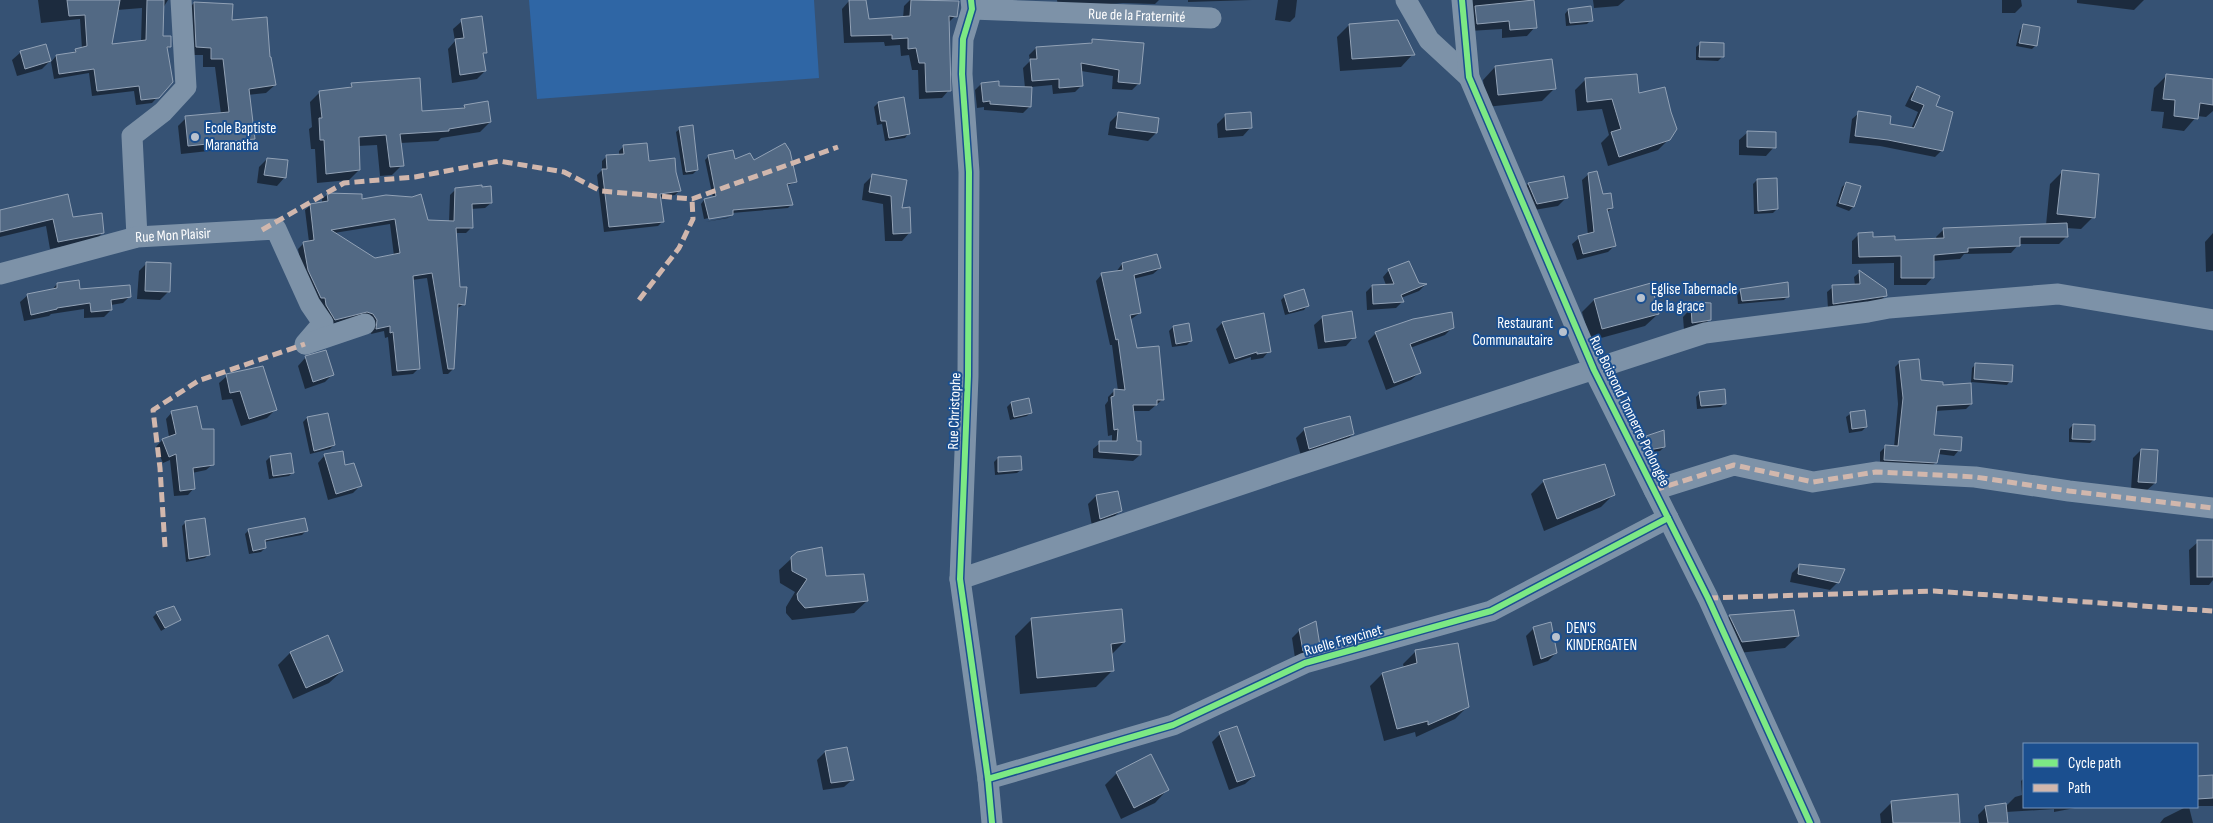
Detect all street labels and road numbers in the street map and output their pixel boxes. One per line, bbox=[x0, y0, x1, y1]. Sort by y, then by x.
street label: Rue de la Fraternité bbox=[1088, 4, 1186, 27]
street label: Rue Mon Plaisir bbox=[135, 224, 212, 247]
street label: Rue Boisrond Tonnerre Prolongée bbox=[1585, 333, 1674, 490]
street label: Rue Christophe bbox=[944, 372, 965, 450]
street label: Ruelle Freycinet bbox=[1302, 620, 1385, 661]

